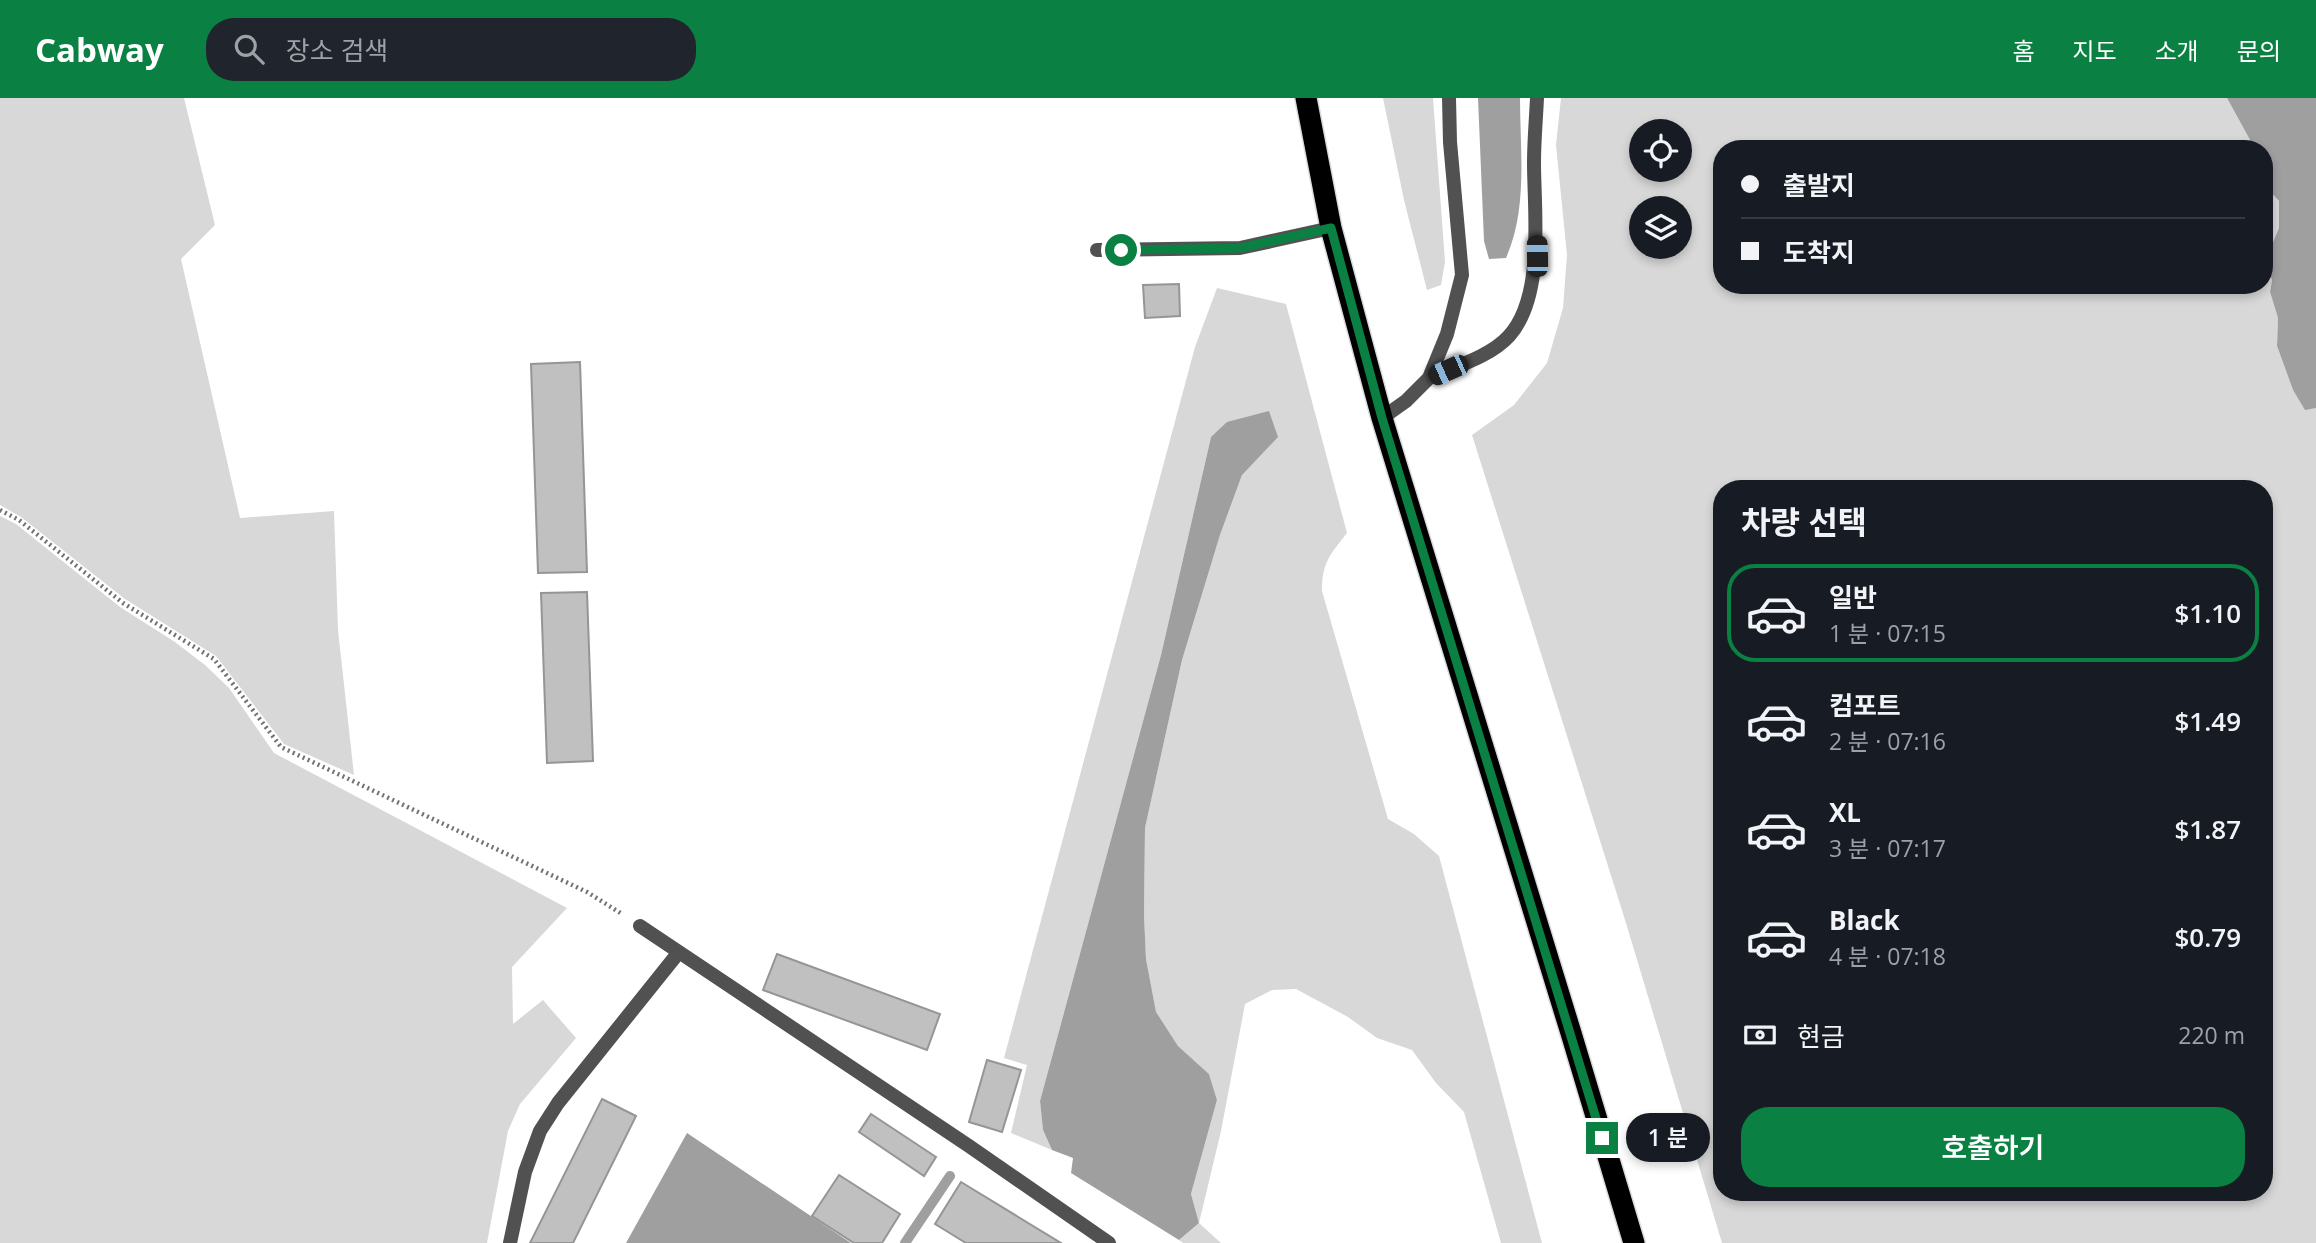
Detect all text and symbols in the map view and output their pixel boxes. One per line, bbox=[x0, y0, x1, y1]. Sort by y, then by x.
search box bbox=[206, 18, 696, 81]
text: Cabway bbox=[35, 27, 164, 72]
icon: search bbox=[230, 30, 268, 68]
text: 장소 검색 bbox=[286, 32, 388, 68]
text: 홈 bbox=[2012, 34, 2034, 67]
text: 지도 bbox=[2072, 34, 2117, 67]
text: 소개 bbox=[2155, 34, 2199, 67]
text: 문의 bbox=[2237, 34, 2281, 67]
map controls bbox=[1629, 119, 1692, 259]
button: locate bbox=[1629, 119, 1692, 182]
text: 출발지 bbox=[1783, 167, 1855, 203]
button: layers bbox=[1629, 196, 1692, 259]
route start bbox=[1105, 234, 1137, 266]
text: 도착지 bbox=[1783, 234, 1855, 270]
car bbox=[1527, 235, 1548, 277]
car bbox=[1425, 352, 1472, 388]
text: 차량 선택 bbox=[1741, 500, 1867, 543]
text: 일반 bbox=[1829, 579, 1877, 615]
icon: car bbox=[1745, 582, 1808, 645]
text: $1.10 bbox=[2174, 595, 2241, 631]
text: 1 분 · 07:15 bbox=[1829, 617, 1946, 649]
text: 컴포트 bbox=[1829, 687, 1901, 723]
icon: car bbox=[1745, 690, 1808, 753]
text: $1.49 bbox=[2174, 703, 2241, 739]
text: 2 분 · 07:16 bbox=[1829, 725, 1946, 757]
text: XL bbox=[1829, 794, 1861, 830]
icon: car bbox=[1745, 798, 1808, 861]
text: $1.87 bbox=[2174, 811, 2241, 847]
text: 3 분 · 07:17 bbox=[1829, 832, 1946, 864]
text: Black bbox=[1829, 902, 1900, 938]
icon: car bbox=[1745, 906, 1808, 969]
text: $0.79 bbox=[2174, 919, 2241, 955]
text: 4 분 · 07:18 bbox=[1829, 940, 1946, 972]
icon: cash bbox=[1741, 1016, 1779, 1054]
text: 현금 bbox=[1797, 1018, 1845, 1054]
text: 220 m bbox=[2178, 1019, 2245, 1051]
button: 호출하기 bbox=[1741, 1107, 2245, 1187]
callout: 1 분 bbox=[1626, 1114, 1710, 1162]
text: 1 분 bbox=[1648, 1121, 1688, 1153]
route end bbox=[1586, 1122, 1618, 1154]

